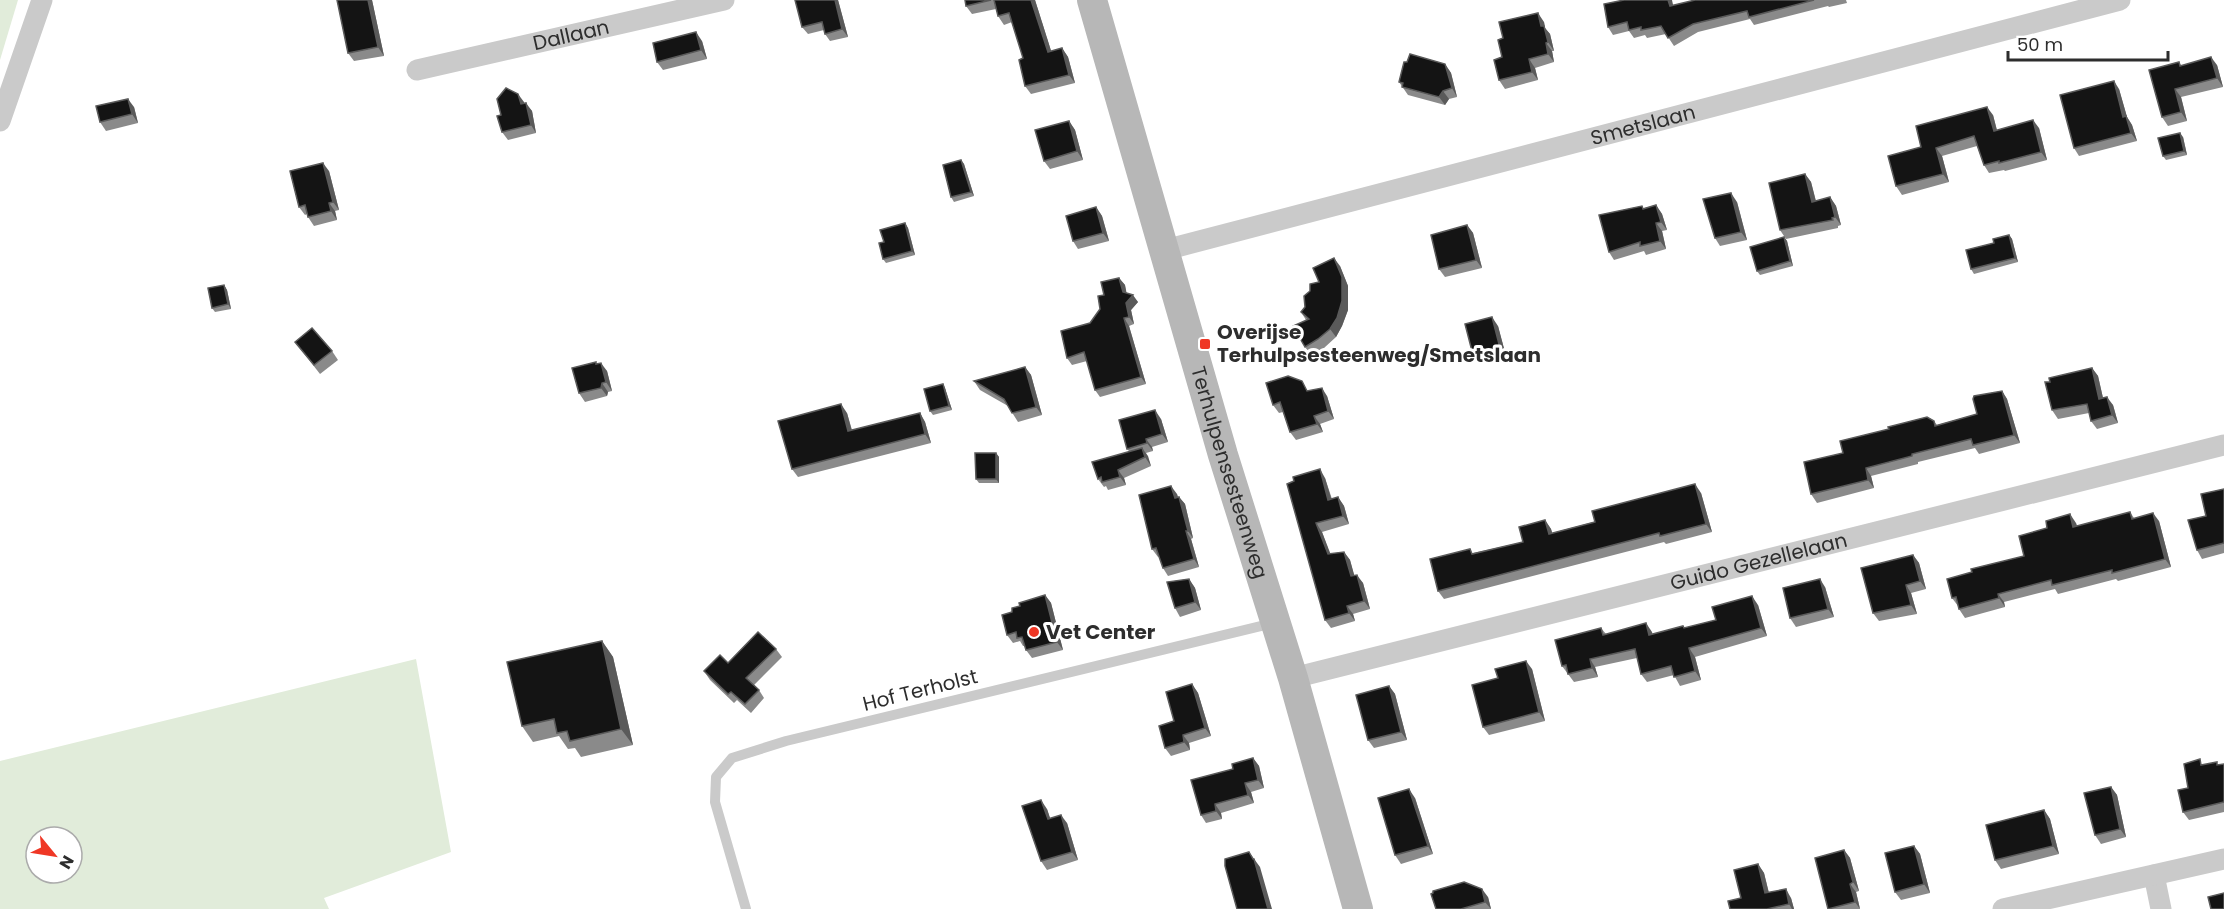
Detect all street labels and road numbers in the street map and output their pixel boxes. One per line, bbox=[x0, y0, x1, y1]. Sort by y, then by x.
street label: Dallaan bbox=[530, 13, 612, 57]
street label: Smetslaan bbox=[1587, 98, 1698, 152]
street label: Terhulpensesteenweg bbox=[1184, 363, 1275, 582]
street label: Guido Gezellelaan bbox=[1667, 526, 1850, 597]
street label: Hof Terholst bbox=[860, 662, 980, 718]

